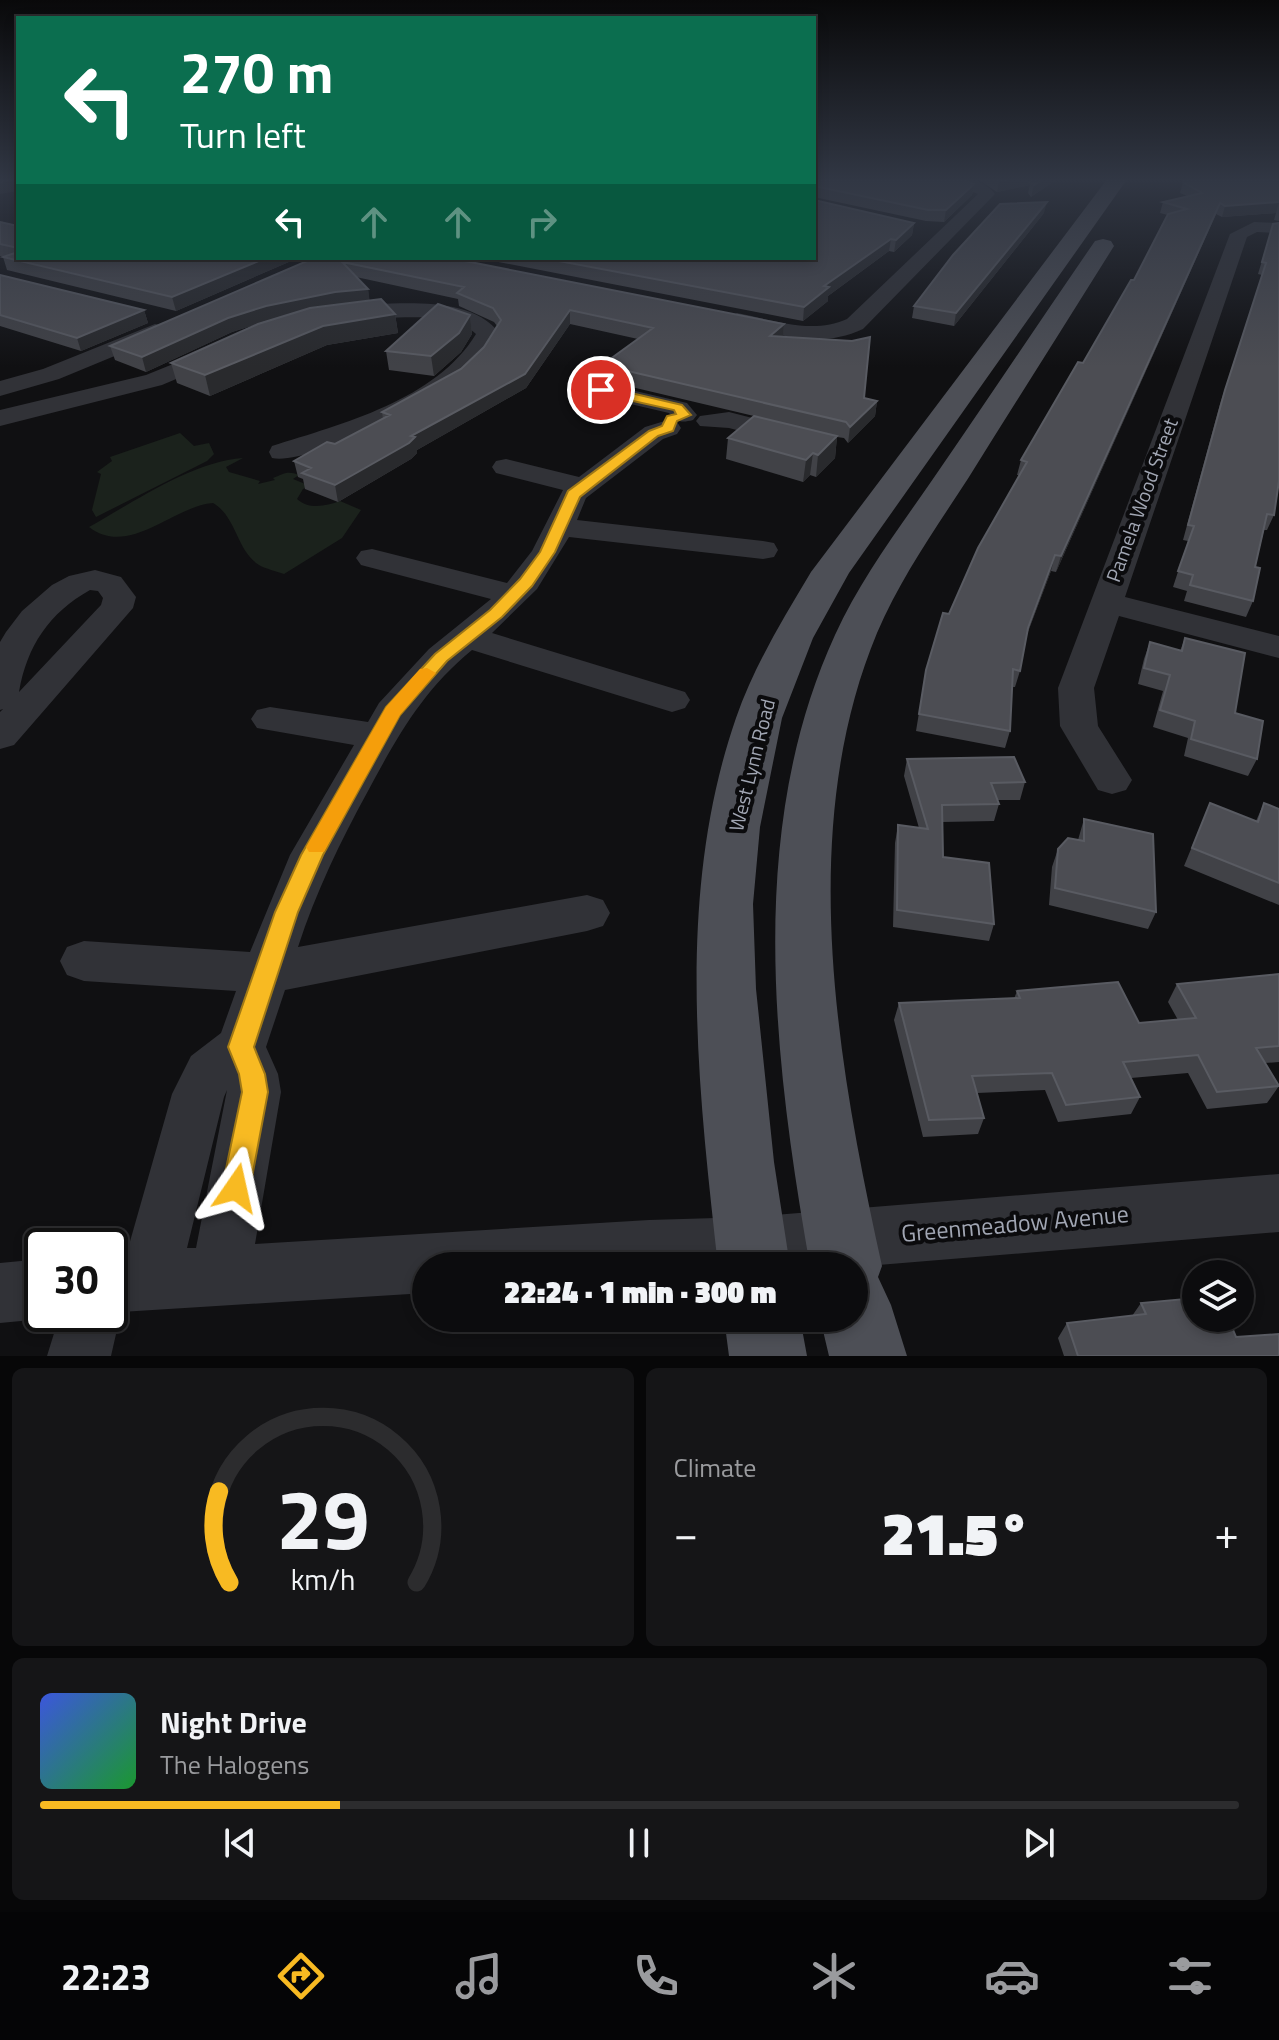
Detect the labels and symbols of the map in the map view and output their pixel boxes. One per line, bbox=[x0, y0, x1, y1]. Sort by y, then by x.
pin bbox=[567, 356, 635, 424]
street label: Pamela Wood Street bbox=[1097, 413, 1186, 586]
street label: West Lynn Road bbox=[720, 695, 783, 834]
position arrow bbox=[194, 1146, 278, 1230]
street label: Greenmeadow Avenue bbox=[900, 1195, 1130, 1251]
speed limit sign: 30 bbox=[24, 1228, 128, 1332]

